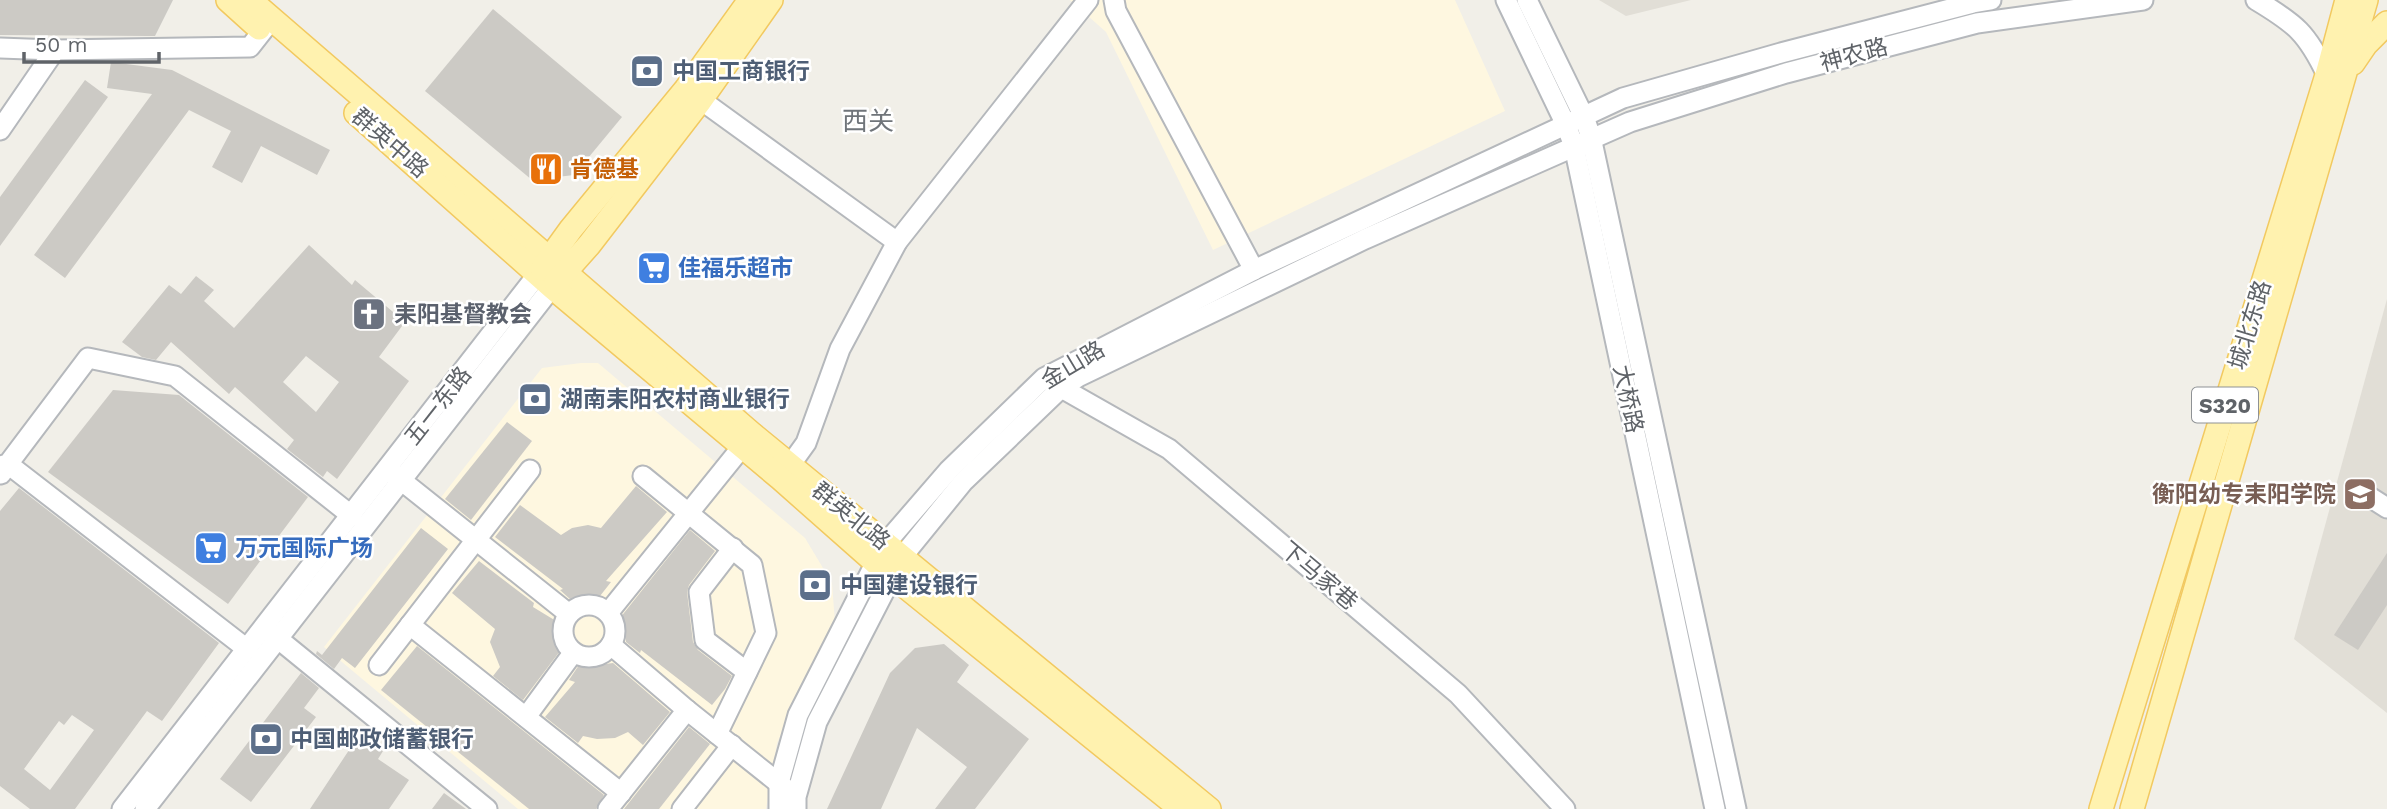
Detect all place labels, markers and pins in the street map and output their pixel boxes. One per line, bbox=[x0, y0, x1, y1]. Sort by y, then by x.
bank icon: 中国工商银行 bbox=[628, 52, 666, 90]
place label: 中国工商银行 bbox=[672, 58, 810, 85]
restaurant icon: 肯德基 bbox=[527, 150, 565, 188]
place label: 肯德基 bbox=[570, 156, 639, 183]
supermarket icon: 佳福乐超市 bbox=[635, 249, 673, 287]
place label: 佳福乐超市 bbox=[678, 255, 793, 282]
church icon: 耒阳基督教会 bbox=[350, 295, 388, 333]
place label: 耒阳基督教会 bbox=[394, 301, 532, 328]
bank icon: 湖南耒阳农村商业银行 bbox=[516, 380, 554, 418]
place label: 湖南耒阳农村商业银行 bbox=[560, 386, 790, 413]
school or university icon: 衡阳幼专耒阳学院 bbox=[2341, 475, 2379, 513]
place label: 衡阳幼专耒阳学院 bbox=[2152, 481, 2336, 508]
supermarket icon: 万元国际广场 bbox=[192, 529, 230, 567]
place label: 万元国际广场 bbox=[235, 535, 373, 562]
bank icon: 中国建设银行 bbox=[796, 566, 834, 604]
place label: 中国建设银行 bbox=[840, 572, 978, 599]
bank icon: 中国邮政储蓄银行 bbox=[247, 720, 285, 758]
place label: 中国邮政储蓄银行 bbox=[290, 726, 474, 753]

